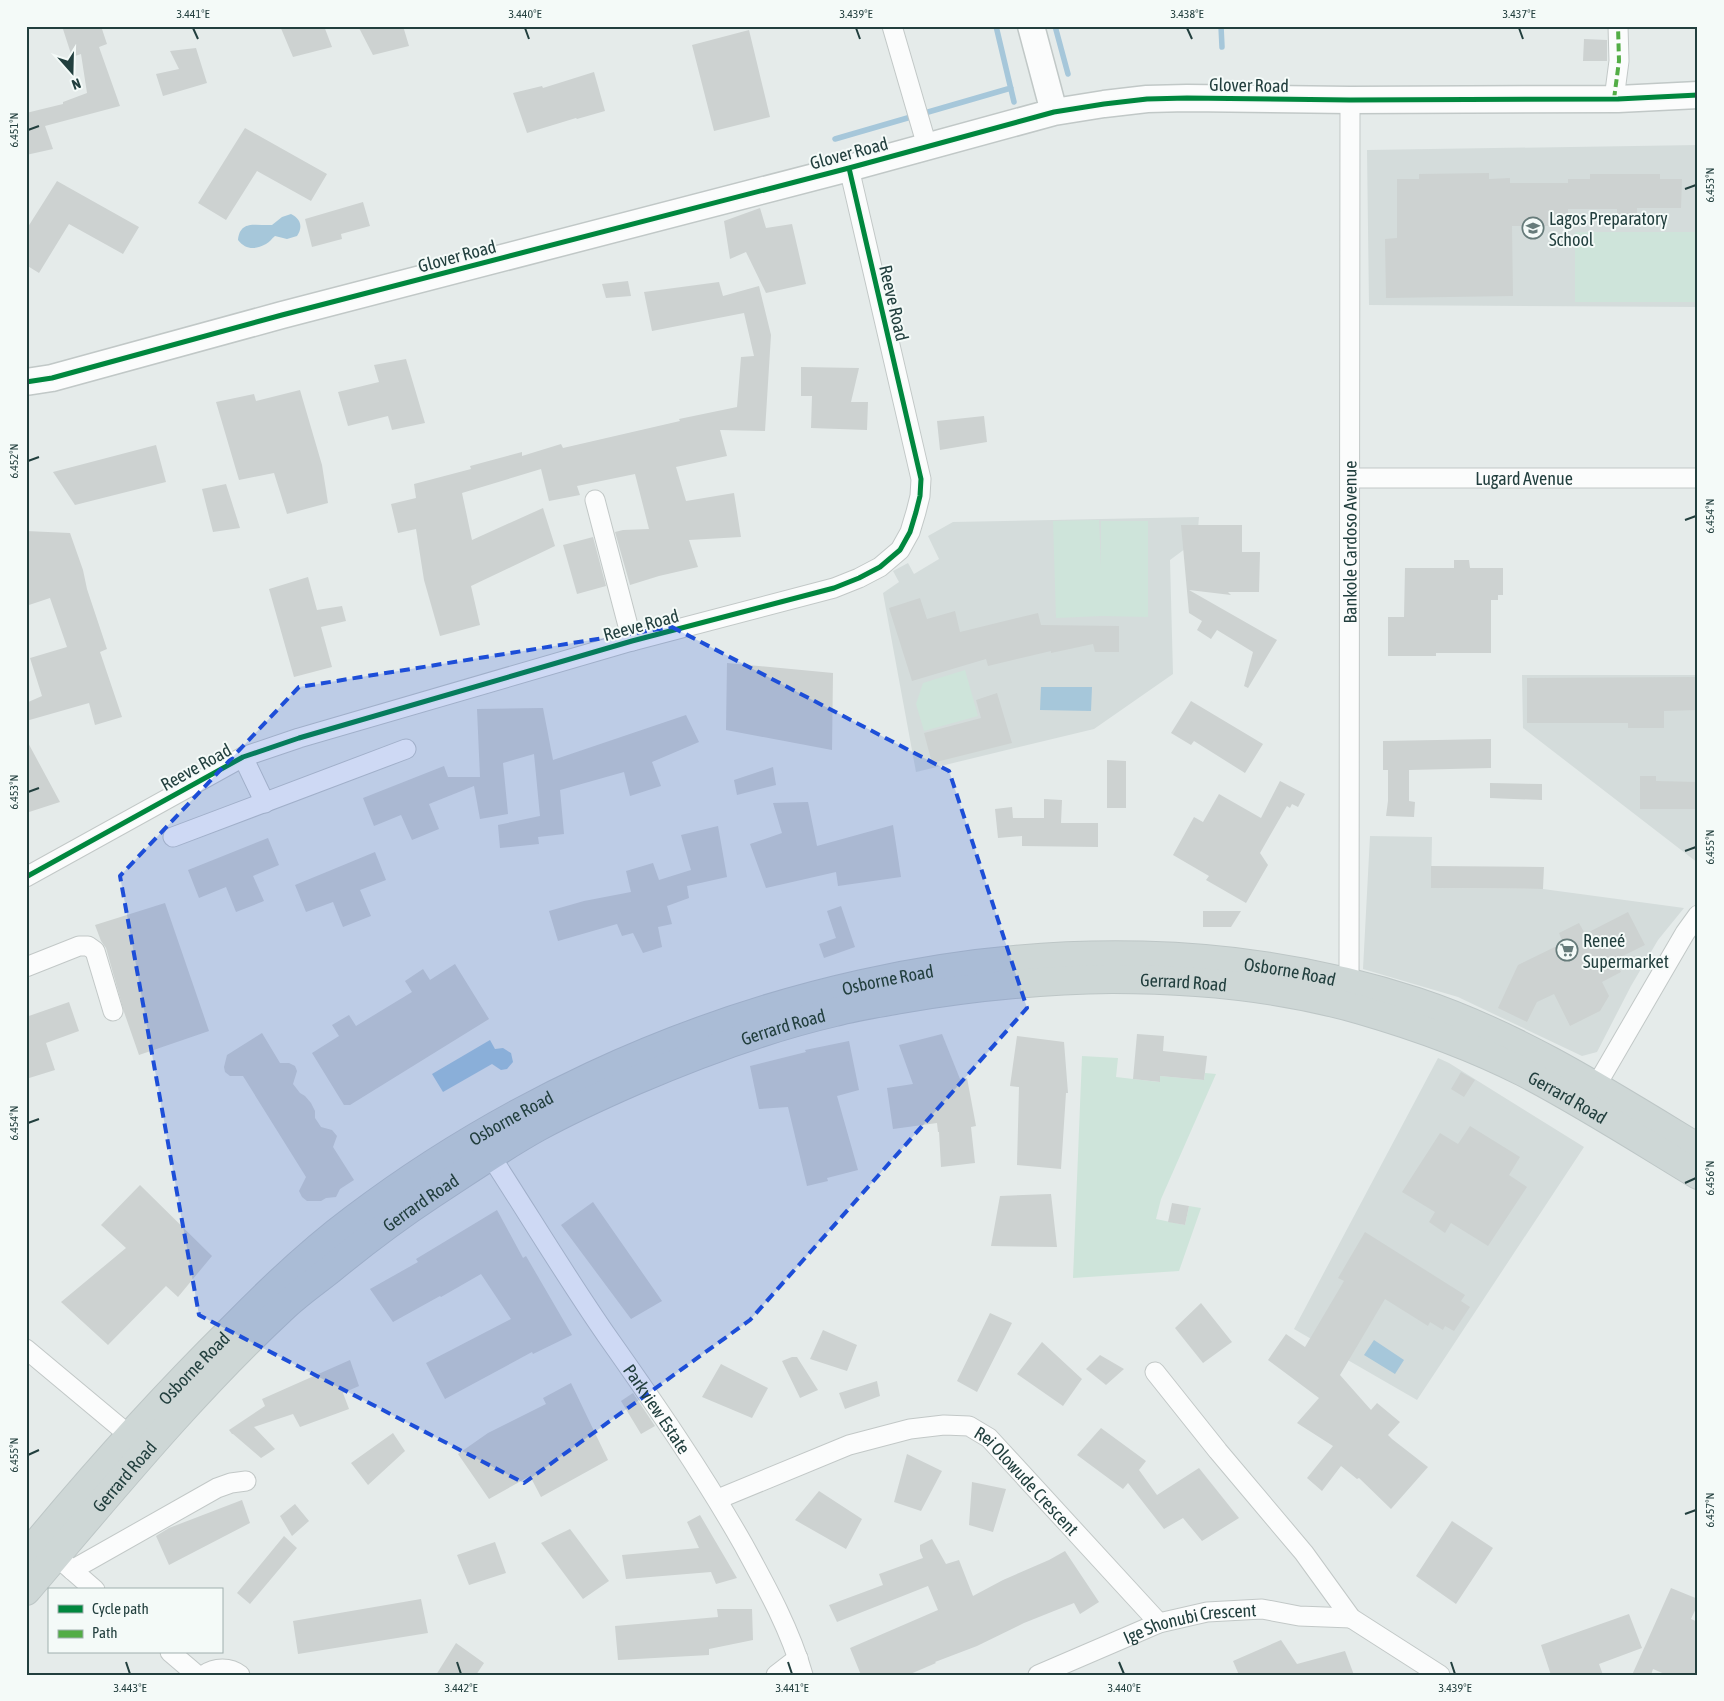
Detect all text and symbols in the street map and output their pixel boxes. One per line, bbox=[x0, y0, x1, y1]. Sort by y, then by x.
text: 3.441°E bbox=[176, 7, 210, 21]
text: 3.440°E bbox=[508, 7, 542, 21]
text: 3.439°E bbox=[839, 7, 873, 21]
text: 3.438°E bbox=[1170, 7, 1204, 21]
text: 3.437°E bbox=[1502, 7, 1536, 21]
north arrow bbox=[48, 48, 98, 98]
street label: Glover Road bbox=[1209, 74, 1289, 96]
text: N bbox=[70, 75, 83, 93]
text: 6.451°N bbox=[7, 112, 21, 148]
street label: Glover Road bbox=[808, 133, 890, 173]
text: 6.453°N bbox=[1703, 167, 1717, 203]
place label: Lagos Preparatory School bbox=[1549, 208, 1668, 250]
school or university icon: Lagos Preparatory School bbox=[1521, 216, 1545, 240]
street label: Glover Road bbox=[416, 236, 498, 276]
street label: Reeve Road bbox=[875, 263, 913, 343]
text: 6.452°N bbox=[7, 443, 21, 479]
street label: Bankole Cardoso Avenue bbox=[1339, 461, 1360, 623]
street label: Lugard Avenue bbox=[1475, 468, 1573, 489]
text: 6.454°N bbox=[1703, 498, 1717, 534]
street label: Reeve Road bbox=[601, 605, 681, 645]
street label: Reeve Road bbox=[157, 739, 235, 795]
text: 6.453°N bbox=[7, 774, 21, 810]
text: 6.455°N bbox=[1703, 829, 1717, 865]
place label: Reneé Supermarket bbox=[1583, 930, 1669, 972]
supermarket icon: Reneé Supermarket bbox=[1555, 938, 1579, 962]
street label: Osborne Road bbox=[1243, 953, 1338, 990]
street label: Osborne Road bbox=[840, 960, 935, 999]
street label: Gerrard Road bbox=[1140, 969, 1228, 995]
street label: Gerrard Road bbox=[738, 1004, 827, 1049]
street label: Gerrard Road bbox=[1525, 1066, 1611, 1128]
street label: Osborne Road bbox=[465, 1086, 557, 1150]
text: 6.454°N bbox=[7, 1105, 21, 1141]
text: 6.456°N bbox=[1703, 1160, 1717, 1196]
street label: Gerrard Road bbox=[378, 1169, 462, 1236]
street label: Osborne Road bbox=[154, 1327, 234, 1409]
street label: Parkview Estate bbox=[619, 1360, 695, 1457]
street label: Rei Olowude Crescent bbox=[971, 1421, 1083, 1539]
street label: Gerrard Road bbox=[88, 1436, 161, 1516]
text: 6.455°N bbox=[7, 1437, 21, 1473]
text: 6.457°N bbox=[1703, 1492, 1717, 1528]
legend bbox=[48, 1588, 222, 1654]
street label: Ige Shonubi Crescent bbox=[1120, 1599, 1257, 1648]
text: Cycle path bbox=[92, 1600, 149, 1617]
text: Path bbox=[92, 1624, 118, 1641]
text: 3.443°E bbox=[113, 1681, 147, 1695]
text: 3.442°E bbox=[444, 1681, 478, 1695]
text: 3.441°E bbox=[775, 1681, 809, 1695]
text: 3.440°E bbox=[1107, 1681, 1141, 1695]
text: 3.439°E bbox=[1438, 1681, 1472, 1695]

